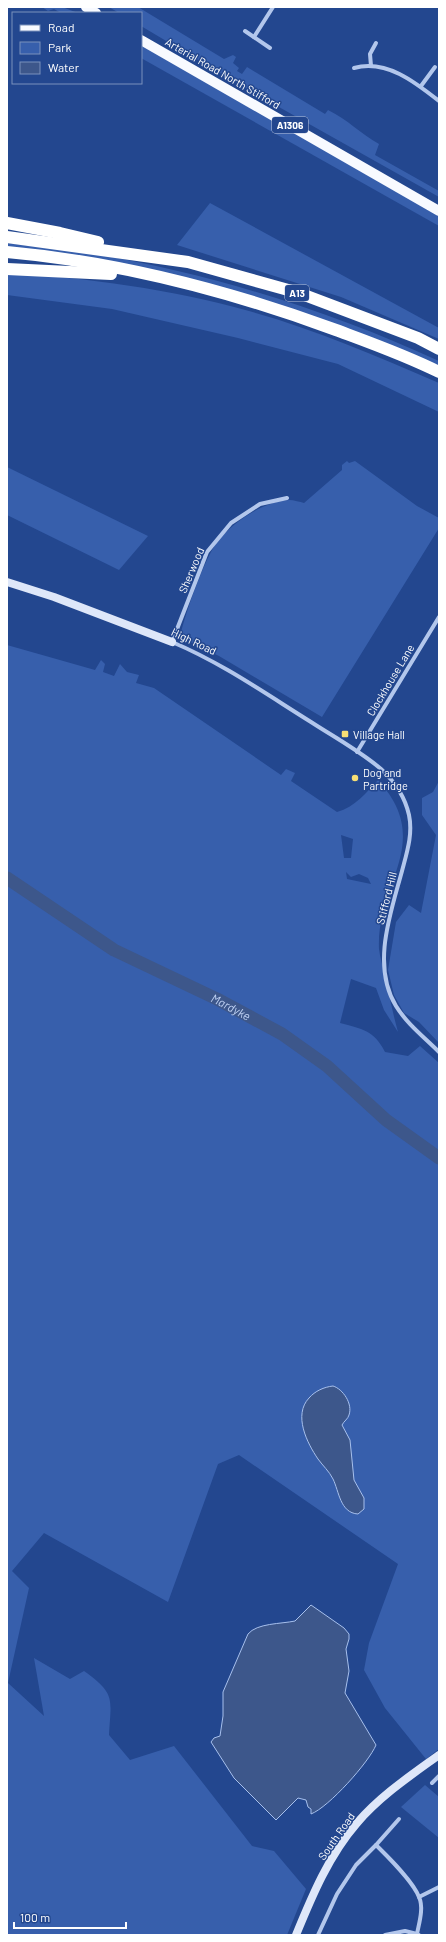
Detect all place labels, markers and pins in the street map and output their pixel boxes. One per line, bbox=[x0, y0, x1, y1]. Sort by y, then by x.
place label: Village Hall bbox=[353, 728, 405, 741]
marker: Village Hall bbox=[340, 729, 350, 739]
place label: Dog and Partridge bbox=[363, 766, 408, 792]
marker: Dog and Partridge bbox=[350, 773, 360, 783]

